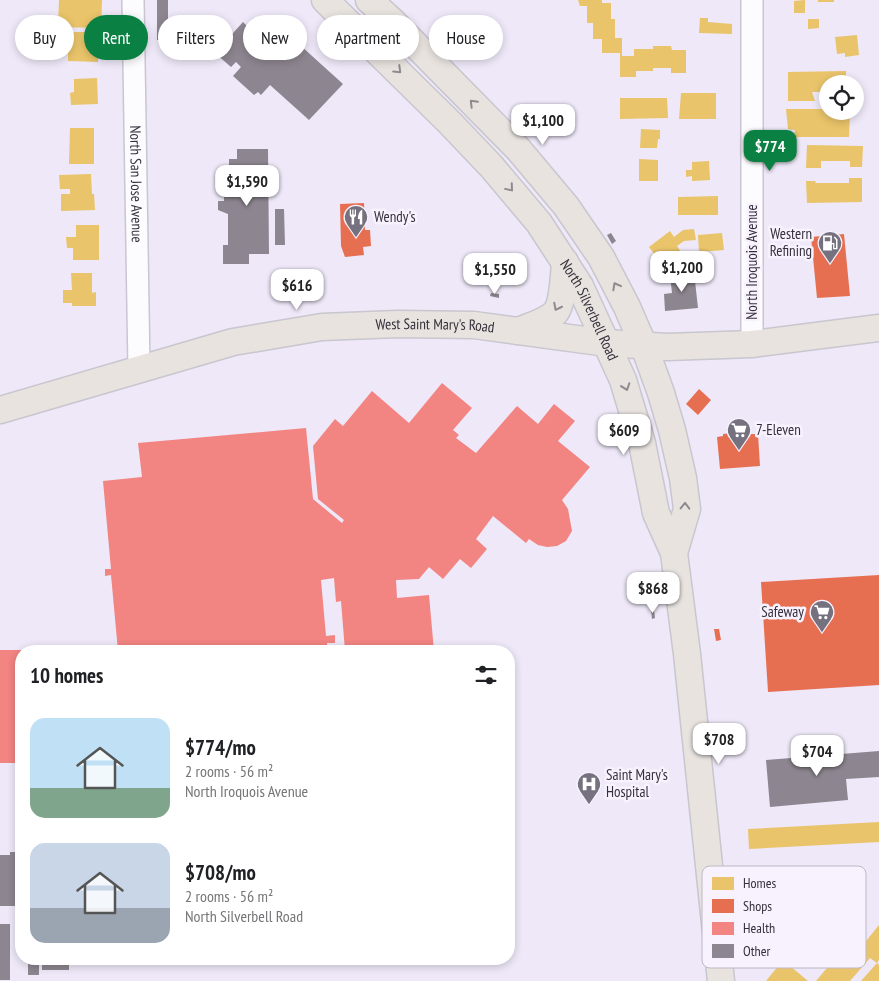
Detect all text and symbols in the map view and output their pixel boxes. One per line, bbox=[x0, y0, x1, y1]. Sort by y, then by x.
chip: Buy bbox=[15, 15, 74, 60]
chip: Rent bbox=[84, 15, 148, 60]
chip: Filters bbox=[158, 15, 233, 60]
chip: New bbox=[243, 15, 307, 60]
chip: Apartment bbox=[317, 15, 419, 60]
chip: House bbox=[429, 15, 503, 60]
one-way arrow bbox=[392, 65, 401, 74]
map controls bbox=[819, 75, 864, 120]
button: locate bbox=[819, 75, 864, 120]
one-way arrow bbox=[470, 100, 479, 109]
pin: $1,100 bbox=[502, 104, 584, 146]
text: $1,100 bbox=[522, 110, 564, 130]
street label: North San Jose Avenue bbox=[126, 125, 147, 243]
pin: $774 bbox=[740, 130, 800, 172]
text: $774 bbox=[755, 136, 785, 156]
pin: $1,590 bbox=[206, 164, 288, 207]
text: $1,590 bbox=[226, 171, 268, 191]
one-way arrow bbox=[504, 182, 512, 191]
restaurant icon: Wendy's bbox=[343, 204, 369, 238]
street label: North Iroquois Avenue bbox=[742, 204, 761, 320]
place label: Wendy's bbox=[374, 207, 415, 226]
place label: Western Refining bbox=[770, 224, 812, 260]
fuel station icon: Western Refining bbox=[817, 230, 843, 264]
pin: $1,200 bbox=[641, 250, 723, 293]
pin: $1,550 bbox=[454, 252, 536, 295]
street label: North Silverbell Road bbox=[556, 255, 623, 363]
text: $1,200 bbox=[661, 257, 703, 277]
text: $1,550 bbox=[474, 259, 516, 279]
pin: $616 bbox=[267, 268, 327, 311]
text: $616 bbox=[282, 275, 312, 295]
one-way arrow bbox=[612, 282, 622, 291]
one-way arrow bbox=[553, 302, 563, 311]
street label: West Saint Mary's Road bbox=[375, 314, 496, 337]
one-way arrow bbox=[620, 383, 630, 391]
pin: $609 bbox=[594, 414, 654, 456]
supermarket icon: 7-Eleven bbox=[726, 417, 752, 451]
text: $609 bbox=[609, 420, 639, 440]
place label: 7-Eleven bbox=[756, 420, 801, 439]
one-way arrow bbox=[680, 502, 690, 510]
pin: $868 bbox=[623, 572, 683, 614]
text: $868 bbox=[638, 578, 668, 598]
supermarket icon: Safeway bbox=[809, 599, 835, 633]
place label: Safeway bbox=[761, 602, 804, 621]
icon: filters bbox=[472, 661, 500, 689]
text: 10 homes bbox=[30, 662, 103, 689]
pin: $708 bbox=[689, 722, 749, 765]
text: $708 bbox=[704, 729, 734, 749]
text: $774/mo bbox=[185, 734, 256, 761]
pin: $704 bbox=[787, 734, 847, 777]
icon: home bbox=[70, 738, 130, 798]
text: $704 bbox=[802, 741, 832, 761]
text: 2 rooms · 56 m² bbox=[185, 761, 273, 781]
place label: Saint Mary's Hospital bbox=[606, 765, 668, 801]
hospital icon: Saint Mary's Hospital bbox=[576, 771, 602, 805]
text: North Iroquois Avenue bbox=[185, 781, 308, 801]
text: $708/mo bbox=[185, 859, 256, 886]
icon: home bbox=[70, 863, 130, 923]
legend bbox=[702, 866, 866, 968]
text: Homes bbox=[743, 874, 776, 892]
text: 2 rooms · 56 m² bbox=[185, 886, 273, 906]
text: Shops bbox=[743, 897, 772, 915]
text: North Silverbell Road bbox=[185, 906, 303, 926]
text: Health bbox=[743, 919, 775, 937]
text: Other bbox=[743, 942, 770, 960]

